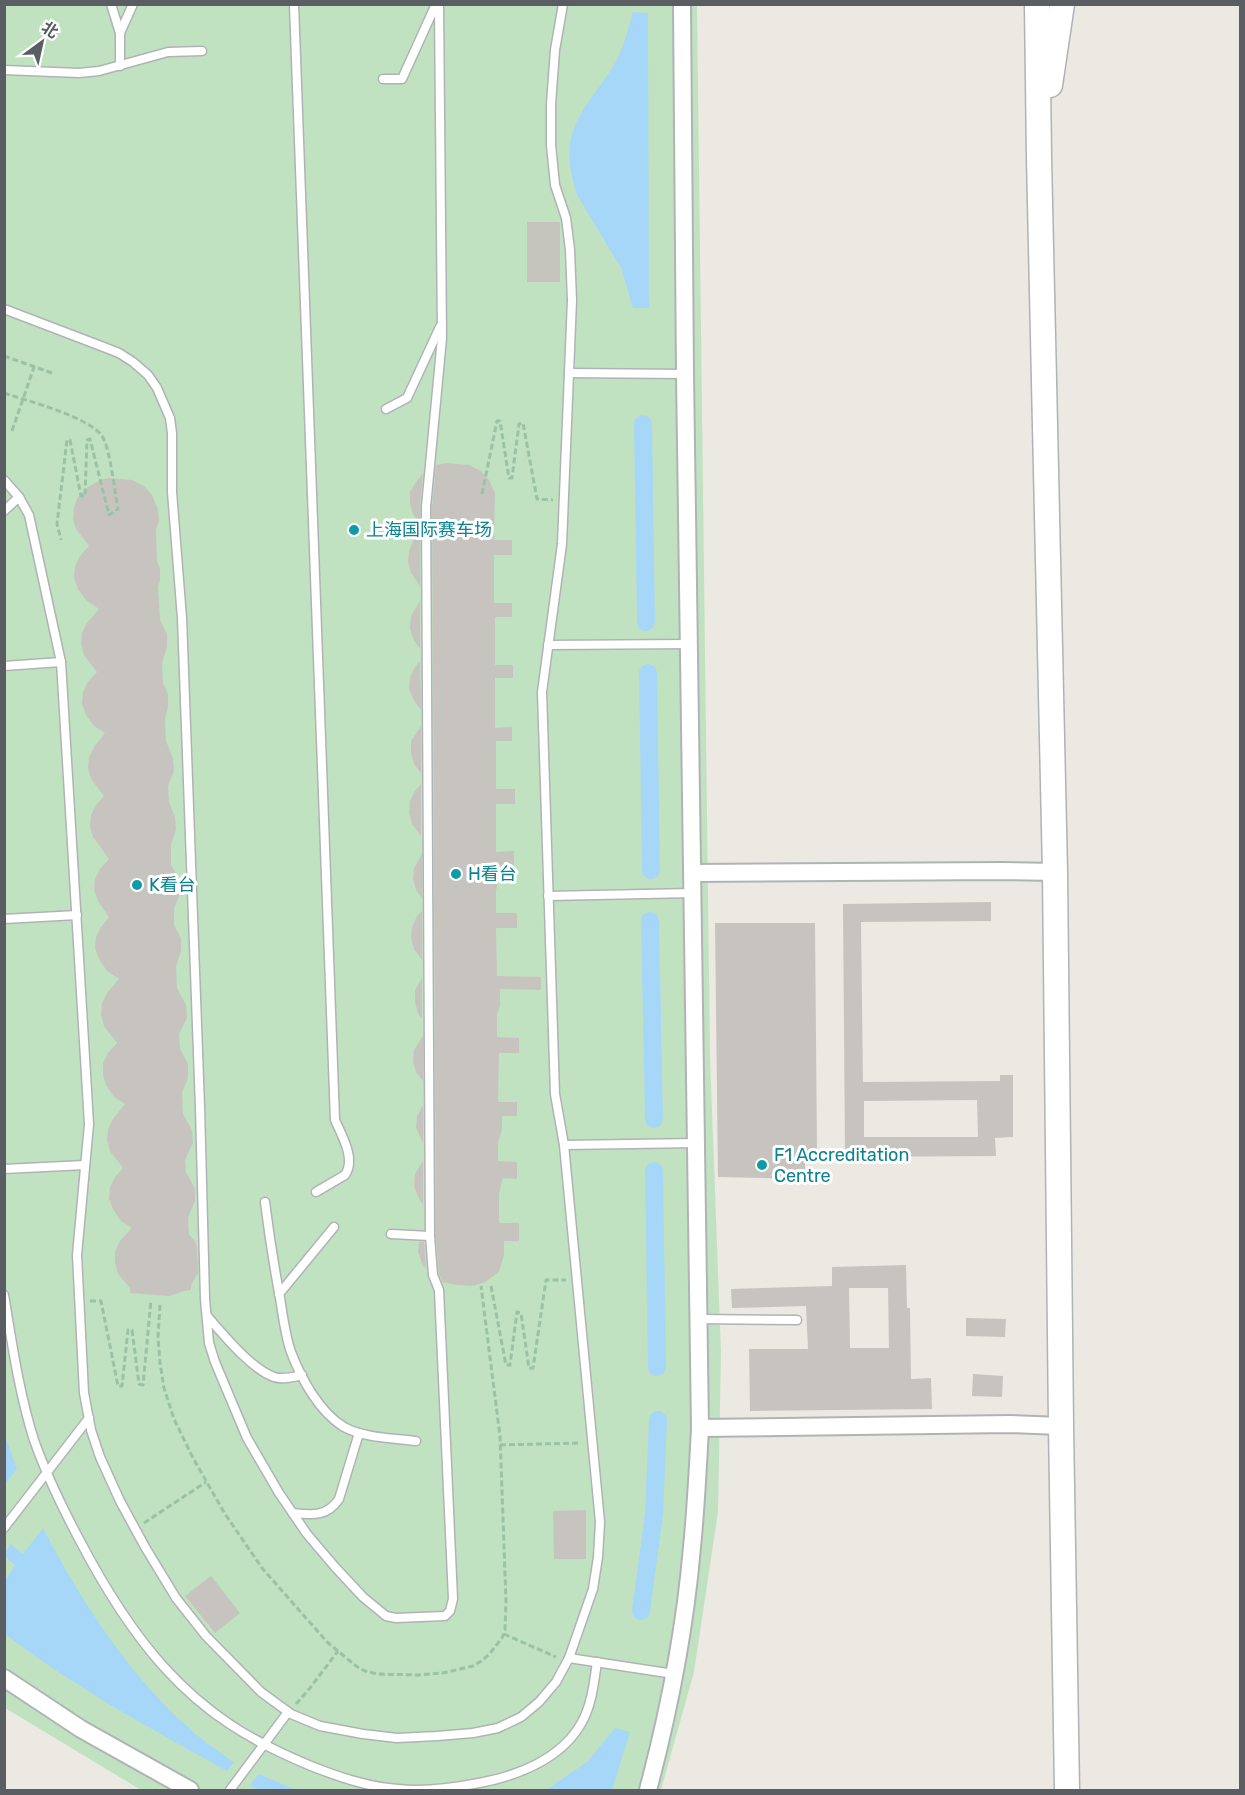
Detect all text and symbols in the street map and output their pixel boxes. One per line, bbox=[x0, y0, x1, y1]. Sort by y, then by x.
north arrow bbox=[12, 12, 72, 72]
text: 北 bbox=[38, 18, 62, 42]
place label: 上海国际赛车场 bbox=[366, 519, 492, 541]
marker: 上海国际赛车场 bbox=[347, 523, 361, 537]
place label: H看台 bbox=[468, 863, 517, 885]
marker: H看台 bbox=[449, 867, 463, 881]
place label: K看台 bbox=[149, 874, 196, 896]
marker: K看台 bbox=[130, 878, 144, 892]
place label: F1 Accreditation Centre bbox=[774, 1144, 909, 1187]
marker: F1 Accreditation Centre bbox=[755, 1158, 769, 1172]

